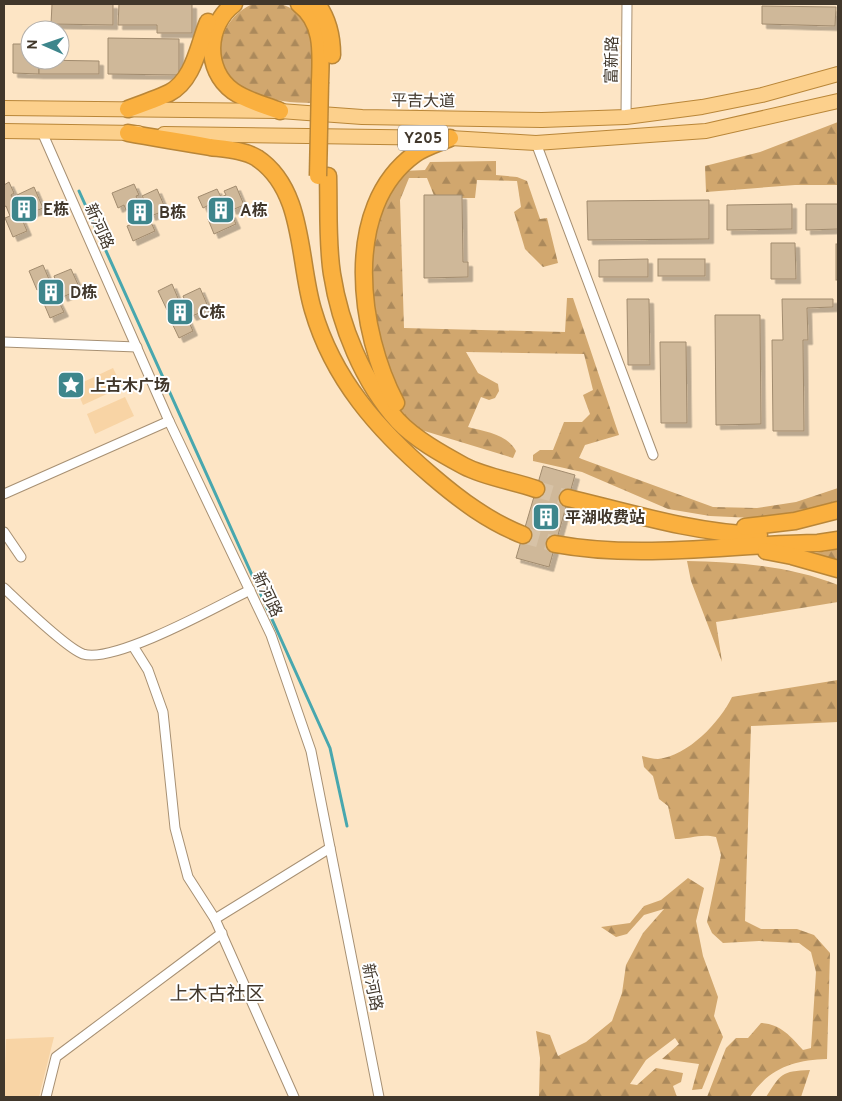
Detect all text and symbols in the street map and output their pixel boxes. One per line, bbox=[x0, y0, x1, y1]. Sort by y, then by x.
north arrow bbox=[20, 20, 70, 70]
street label: 富新路 bbox=[603, 36, 623, 84]
text: N bbox=[25, 39, 42, 50]
street label: 平吉大道 bbox=[391, 91, 455, 113]
road number: Y205 bbox=[398, 126, 448, 150]
building icon: E栋 bbox=[9, 194, 39, 224]
building icon: A栋 bbox=[206, 195, 236, 225]
building icon: B栋 bbox=[125, 197, 155, 227]
place label: E栋 bbox=[43, 200, 69, 221]
street label: 新河路 bbox=[79, 201, 117, 253]
place label: A栋 bbox=[240, 201, 267, 222]
place label: B栋 bbox=[159, 203, 186, 224]
building icon: D栋 bbox=[36, 277, 66, 307]
place label: D栋 bbox=[70, 283, 97, 304]
building icon: C栋 bbox=[165, 297, 195, 327]
place label: C栋 bbox=[199, 303, 225, 324]
place icon: 上古木广场 bbox=[56, 370, 86, 400]
place label: 上古木广场 bbox=[90, 377, 170, 397]
building icon: 平湖收费站 bbox=[531, 502, 561, 532]
place label: 平湖收费站 bbox=[565, 508, 645, 529]
street label: 新河路 bbox=[247, 569, 285, 621]
street label: 新河路 bbox=[357, 962, 385, 1013]
district label: 上木古社区 bbox=[169, 983, 265, 1007]

